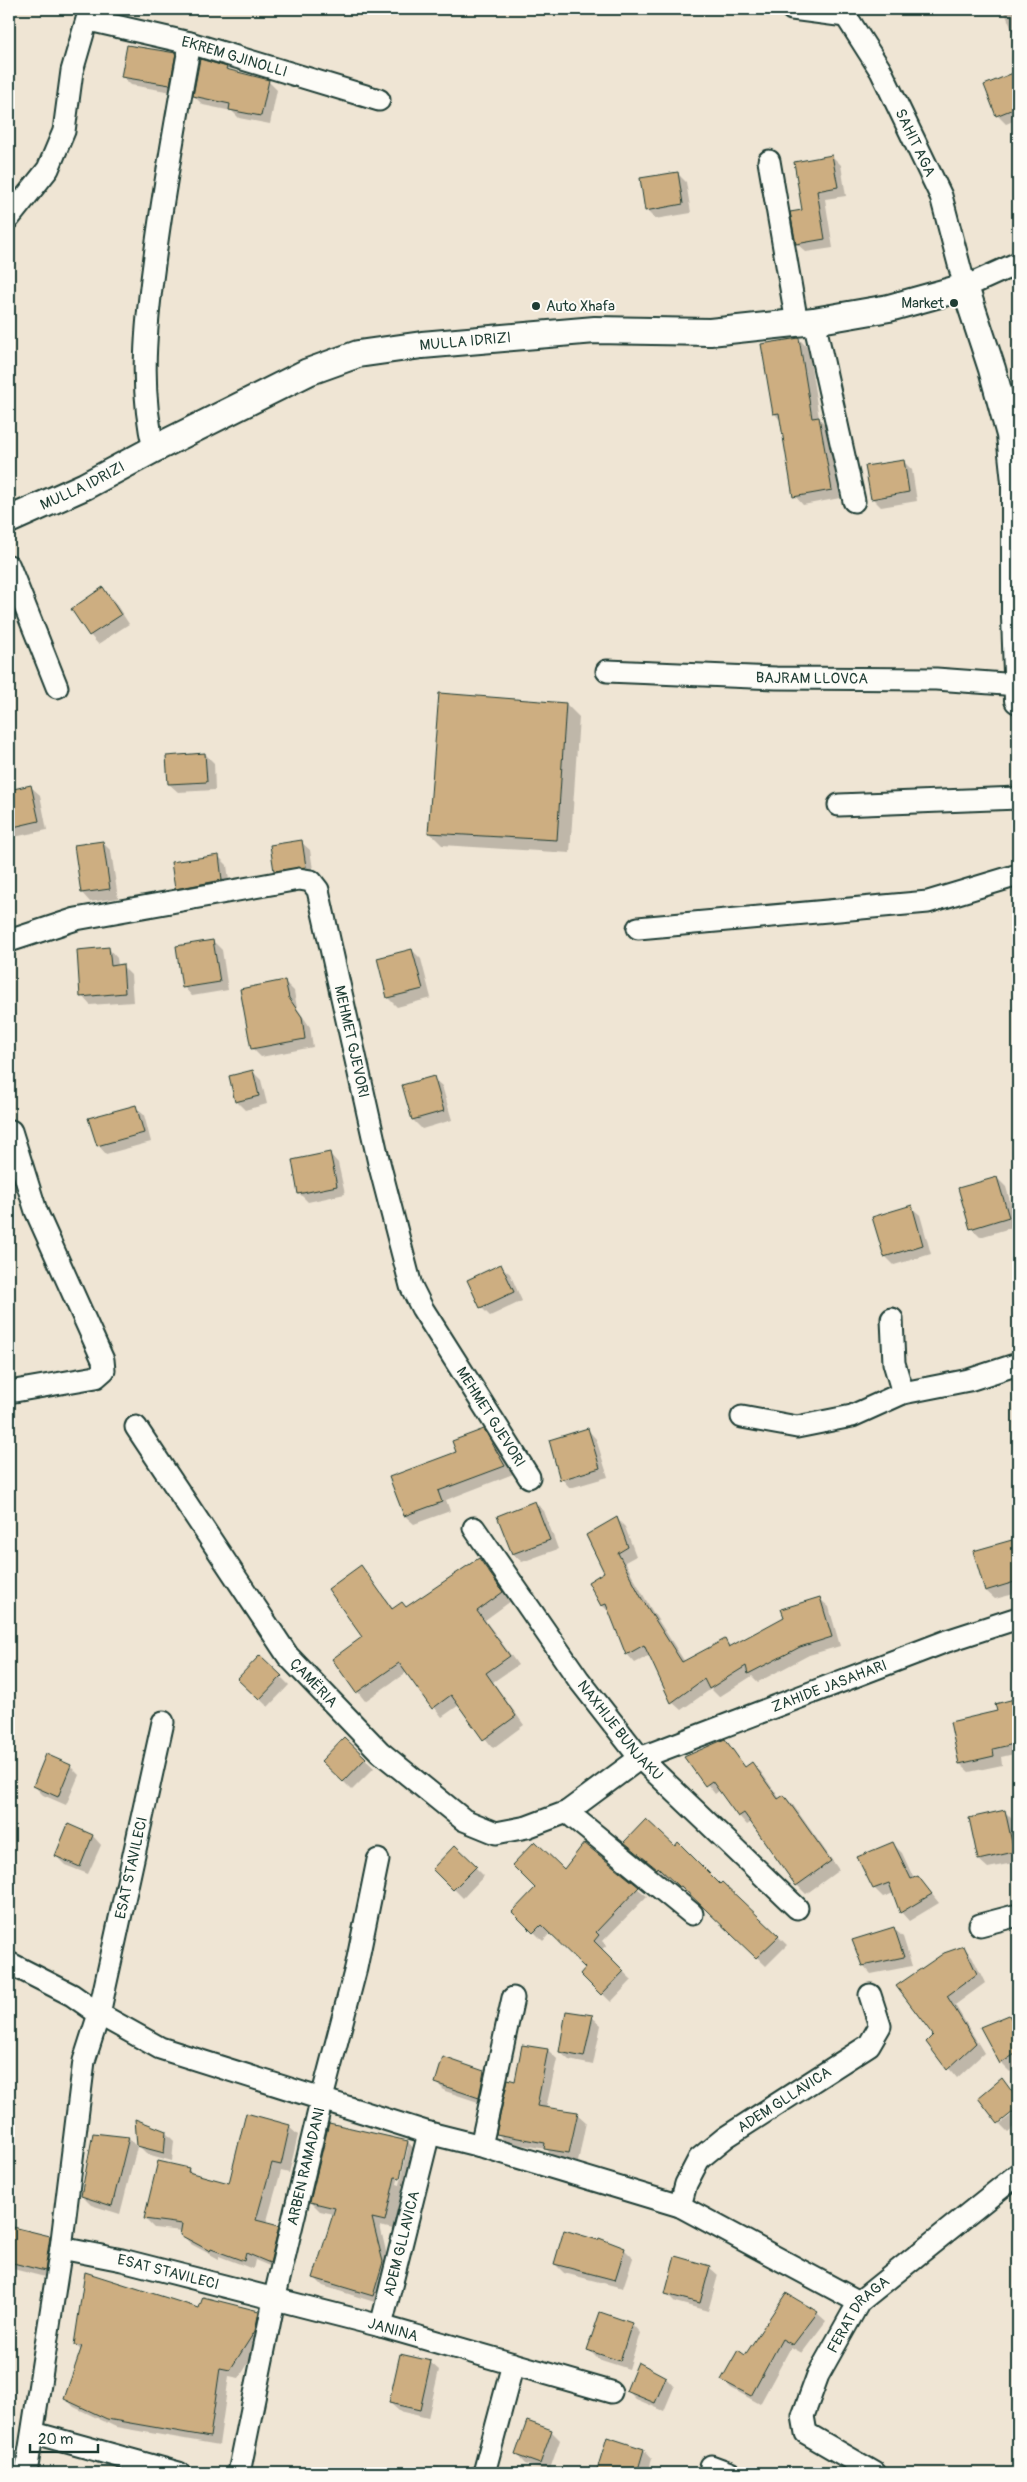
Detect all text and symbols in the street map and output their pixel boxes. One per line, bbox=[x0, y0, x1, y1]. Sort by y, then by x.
street label: EKREM GJINOLLI bbox=[180, 32, 290, 81]
street label: SAHIT AGA bbox=[891, 106, 940, 180]
place label: Market bbox=[901, 294, 945, 313]
place label: Auto Xhafa bbox=[546, 297, 615, 316]
marker: Market bbox=[948, 297, 960, 309]
marker: Auto Xhafa bbox=[530, 300, 542, 312]
street label: MULLA IDRIZI bbox=[419, 328, 512, 355]
street label: MULLA IDRIZI bbox=[37, 457, 128, 514]
street label: BAJRAM LLOVCA bbox=[755, 668, 868, 688]
street label: MEHMET GJEVORI bbox=[330, 984, 374, 1100]
street label: MEHMET GJEVORI bbox=[452, 1363, 530, 1470]
street label: ÇAMËRIA bbox=[286, 1654, 342, 1712]
street label: ZAHIDE JASAHARI bbox=[769, 1655, 889, 1716]
street label: NAXHIJE BUNJAKU bbox=[573, 1676, 667, 1785]
street label: ESAT STAVILECI bbox=[111, 1815, 151, 1921]
street label: ADEM GLLAVICA bbox=[734, 2062, 835, 2137]
street label: ARBEN RAMADANI bbox=[283, 2105, 329, 2227]
street label: ADEM GLLAVICA bbox=[379, 2189, 424, 2298]
street label: ESAT STAVILECI bbox=[116, 2250, 221, 2294]
street label: FERAT DRAGA bbox=[823, 2272, 893, 2356]
street label: JANINA bbox=[366, 2314, 421, 2346]
scale bar bbox=[30, 2422, 98, 2454]
text: 20 m bbox=[38, 2430, 73, 2449]

